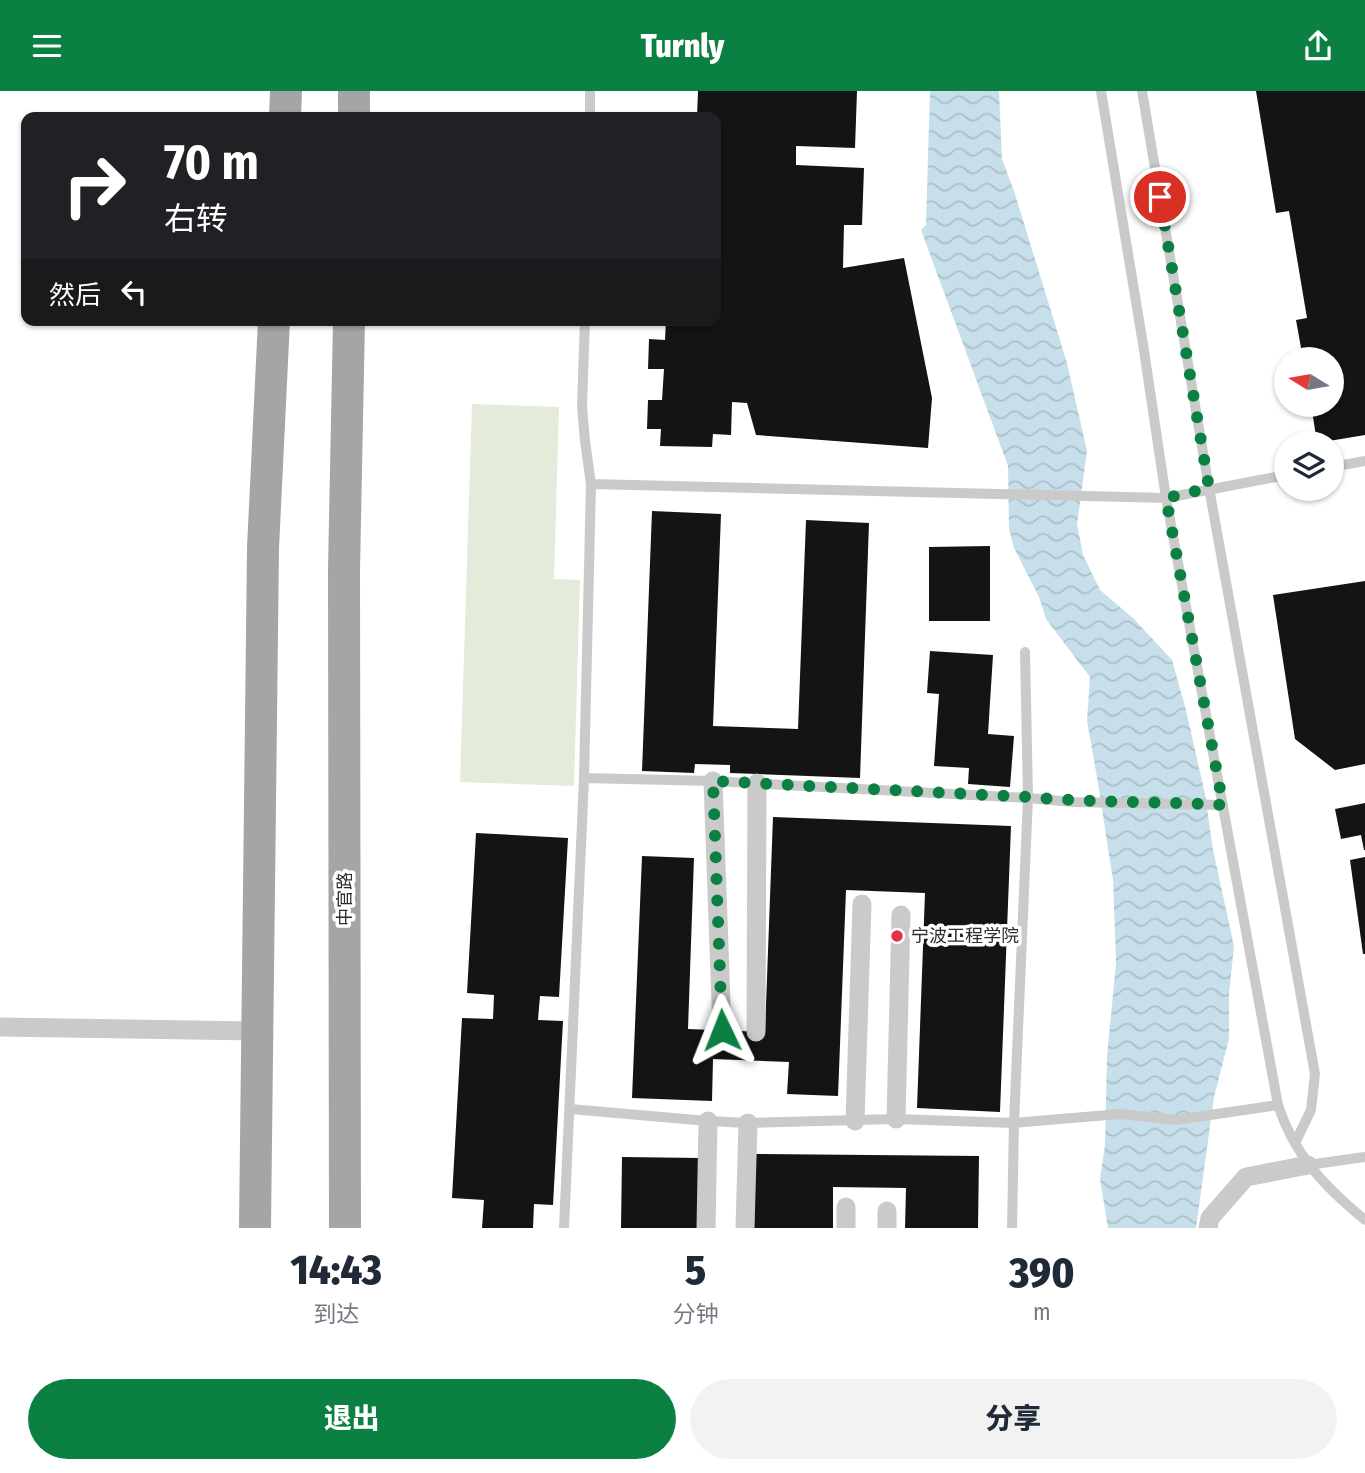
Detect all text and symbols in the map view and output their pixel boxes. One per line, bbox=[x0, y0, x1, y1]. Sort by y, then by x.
icon: menu bbox=[28, 27, 66, 65]
text: Turnly bbox=[641, 27, 724, 65]
icon: share bbox=[1299, 27, 1337, 65]
text: 70 m bbox=[164, 133, 259, 192]
icon: right bbox=[49, 140, 140, 231]
pin bbox=[1130, 167, 1190, 227]
icon: arrive bbox=[1141, 178, 1179, 216]
text: 右转 bbox=[164, 200, 228, 238]
icon: left bbox=[115, 273, 153, 311]
text: 然后 bbox=[49, 280, 101, 311]
north arrow bbox=[1274, 347, 1344, 417]
map controls bbox=[1274, 347, 1344, 501]
button: layers bbox=[1274, 431, 1344, 501]
street label: 中官路 bbox=[334, 872, 356, 926]
place label: 宁波工程学院 bbox=[911, 925, 1019, 947]
marker: 宁波工程学院 bbox=[889, 928, 905, 944]
position arrow bbox=[685, 993, 759, 1067]
text: 14:43 bbox=[291, 1245, 382, 1295]
text: 5 bbox=[685, 1245, 706, 1295]
text: 390 bbox=[1009, 1248, 1074, 1298]
text: m bbox=[1033, 1298, 1051, 1326]
text: 到达 bbox=[313, 1300, 359, 1328]
text: 分钟 bbox=[673, 1300, 719, 1328]
button: 退出 bbox=[28, 1379, 676, 1459]
button: 分享 bbox=[690, 1379, 1337, 1459]

